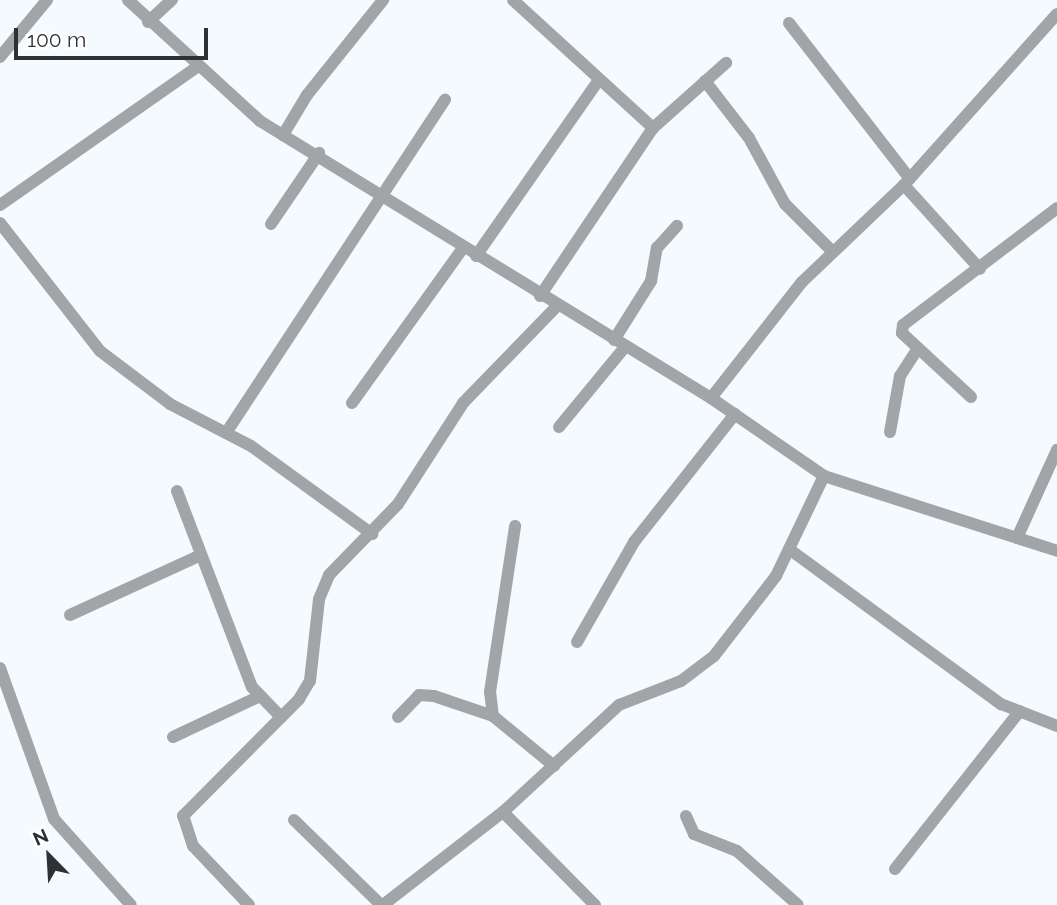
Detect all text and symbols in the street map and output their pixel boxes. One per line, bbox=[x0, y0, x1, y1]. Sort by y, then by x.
scale bar bbox=[18, 14, 212, 58]
text: 100 m bbox=[27, 27, 86, 52]
north arrow bbox=[14, 821, 84, 891]
text: N bbox=[29, 824, 52, 850]

